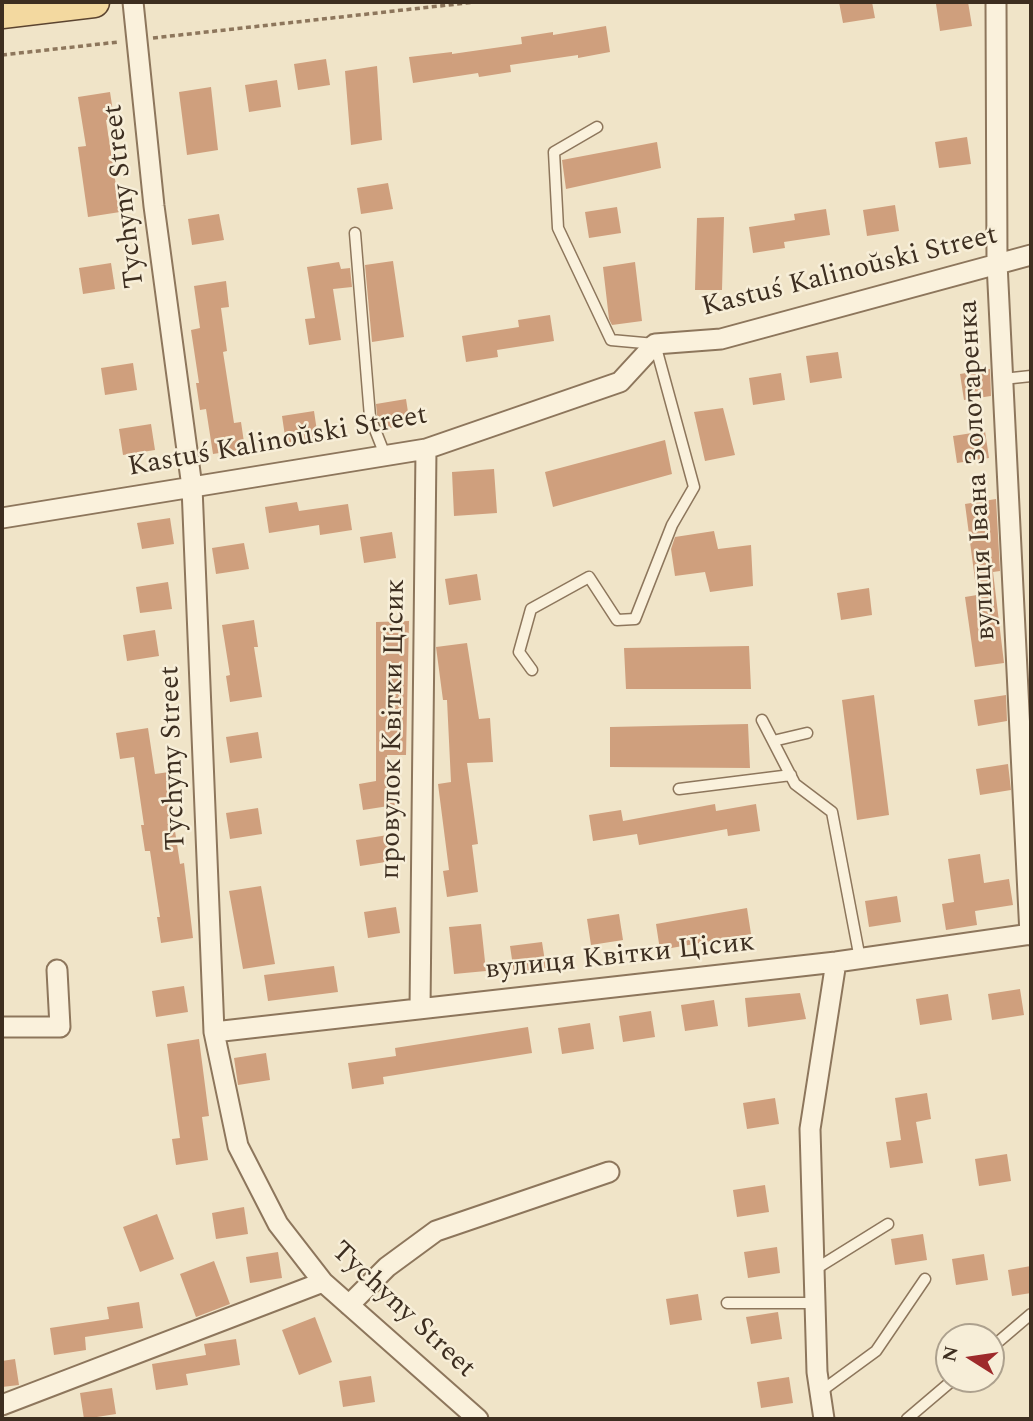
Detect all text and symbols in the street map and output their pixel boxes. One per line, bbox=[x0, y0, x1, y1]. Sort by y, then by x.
street label: Tychyny Street bbox=[98, 102, 154, 290]
street label: Kastuś Kalinoŭski Street bbox=[699, 220, 1001, 326]
street label: вулиця Івана Золотаренка bbox=[953, 299, 1005, 641]
street label: Kastuś Kalinoŭski Street bbox=[126, 400, 430, 486]
street label: провулок Квітки Цісик bbox=[376, 578, 414, 880]
street label: Tychyny Street bbox=[155, 665, 195, 851]
street label: вулиця Квітки Цісик bbox=[484, 927, 756, 989]
street label: Tychyny Street bbox=[323, 1236, 481, 1386]
north arrow bbox=[935, 1323, 1005, 1393]
text: N bbox=[935, 1343, 967, 1365]

